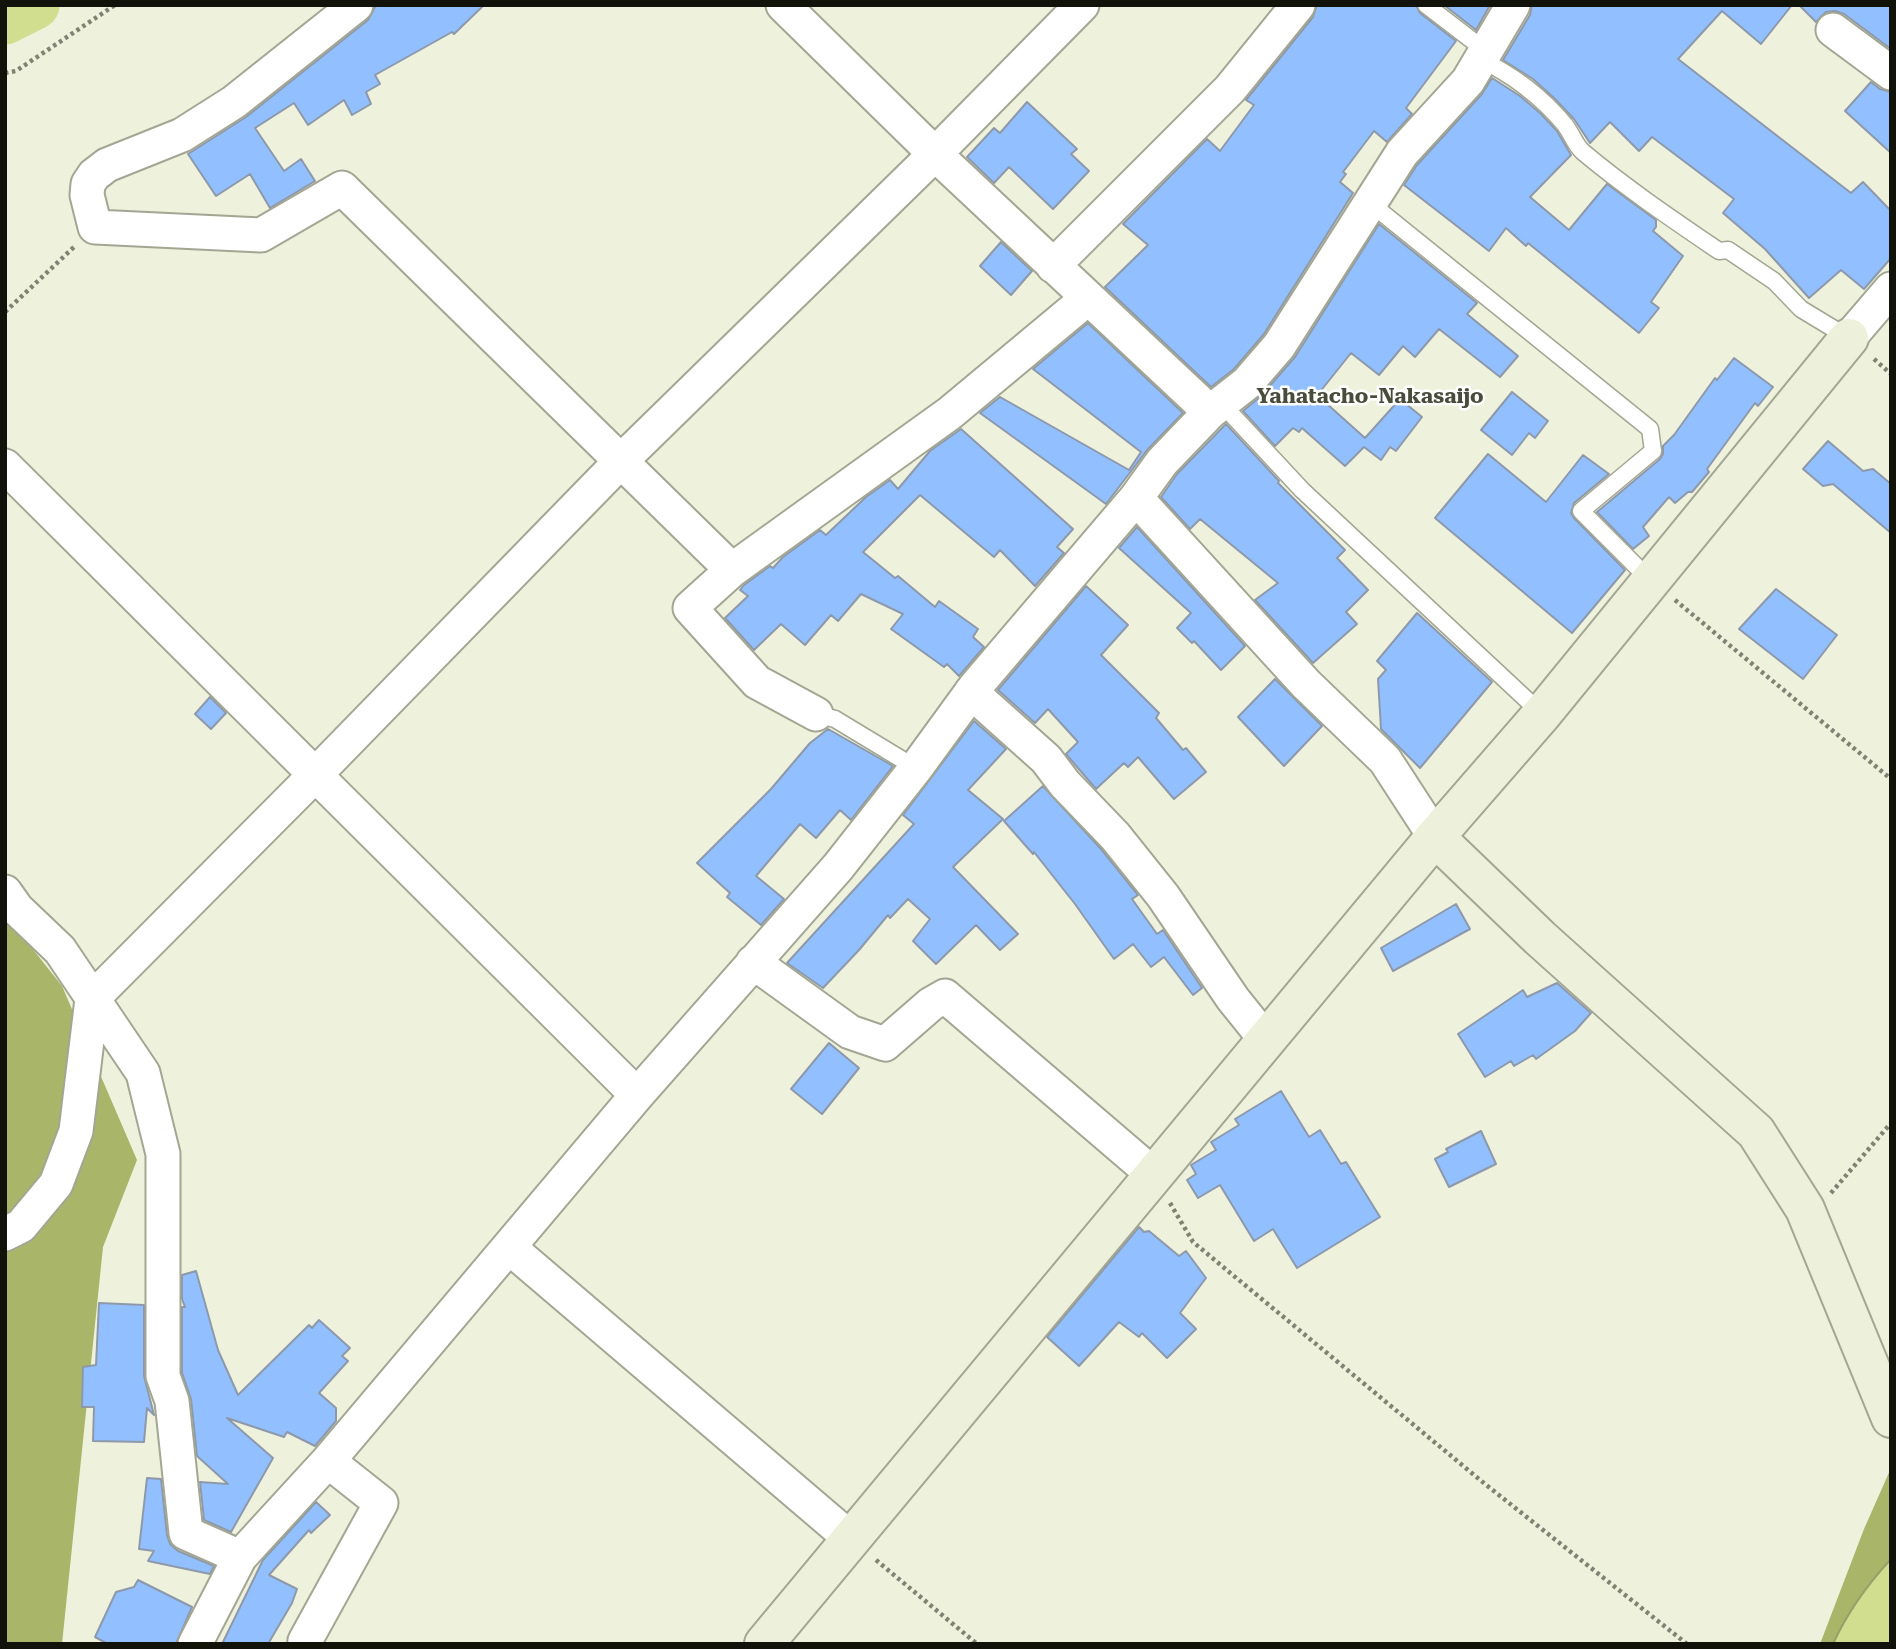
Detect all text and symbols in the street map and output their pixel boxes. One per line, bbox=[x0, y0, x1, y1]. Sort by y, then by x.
district label: Yahatacho-Nakasaijo bbox=[1256, 384, 1484, 410]

